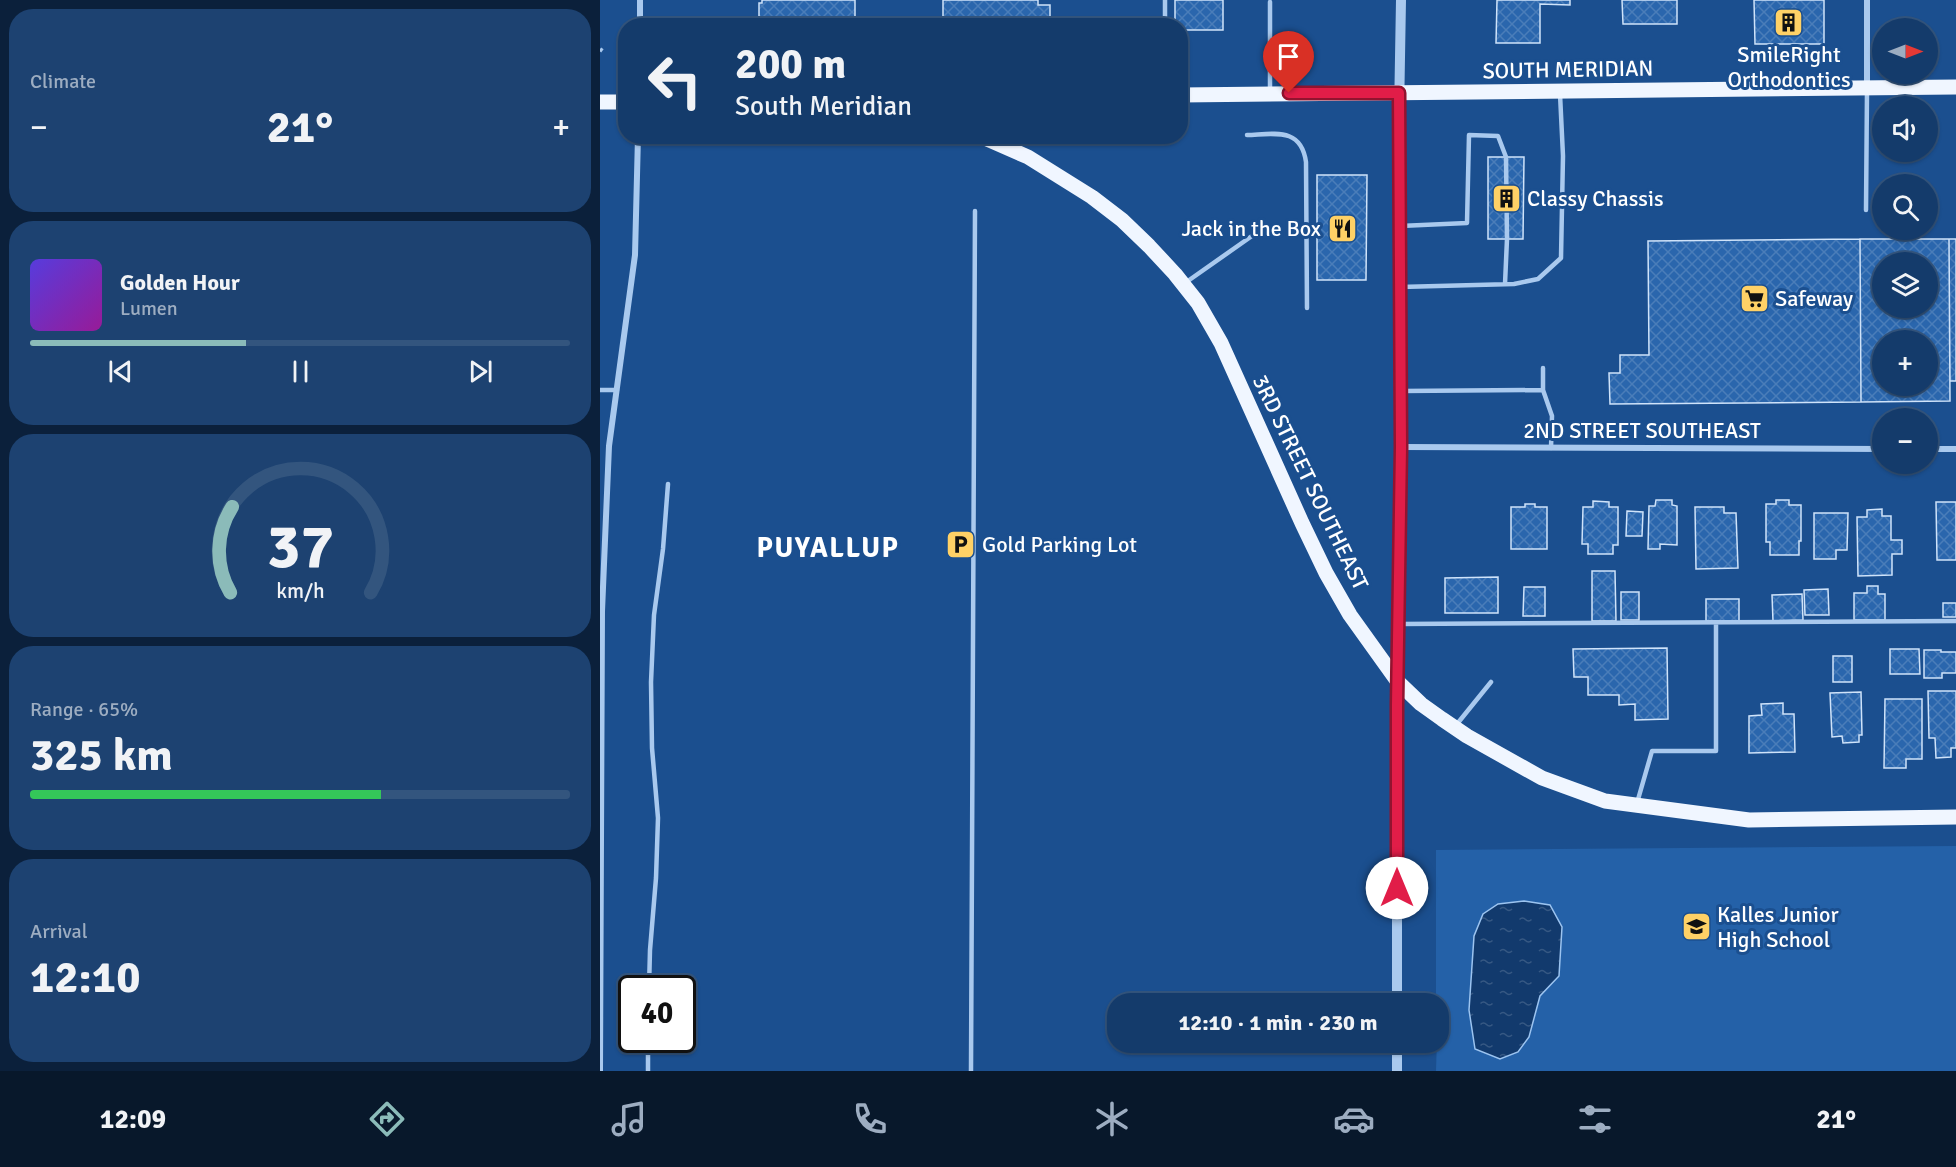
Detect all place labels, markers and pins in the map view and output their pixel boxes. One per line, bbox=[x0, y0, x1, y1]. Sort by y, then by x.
building icon: SmileRight Orthodontics bbox=[1773, 6, 1805, 38]
pin bbox=[1263, 31, 1314, 93]
place label: SmileRight Orthodontics bbox=[1727, 41, 1851, 93]
building icon: Classy Chassis bbox=[1490, 182, 1522, 214]
place label: Classy Chassis bbox=[1527, 185, 1664, 212]
restaurant icon: Jack in the Box bbox=[1326, 212, 1358, 244]
place label: Jack in the Box bbox=[1182, 215, 1321, 242]
supermarket icon: Safeway bbox=[1738, 282, 1770, 314]
place label: Safeway bbox=[1775, 285, 1854, 312]
parking icon: Gold Parking Lot bbox=[945, 528, 977, 560]
place label: Gold Parking Lot bbox=[982, 531, 1137, 558]
place label: Kalles Junior High School bbox=[1717, 901, 1839, 953]
school or university icon: Kalles Junior High School bbox=[1680, 911, 1712, 943]

